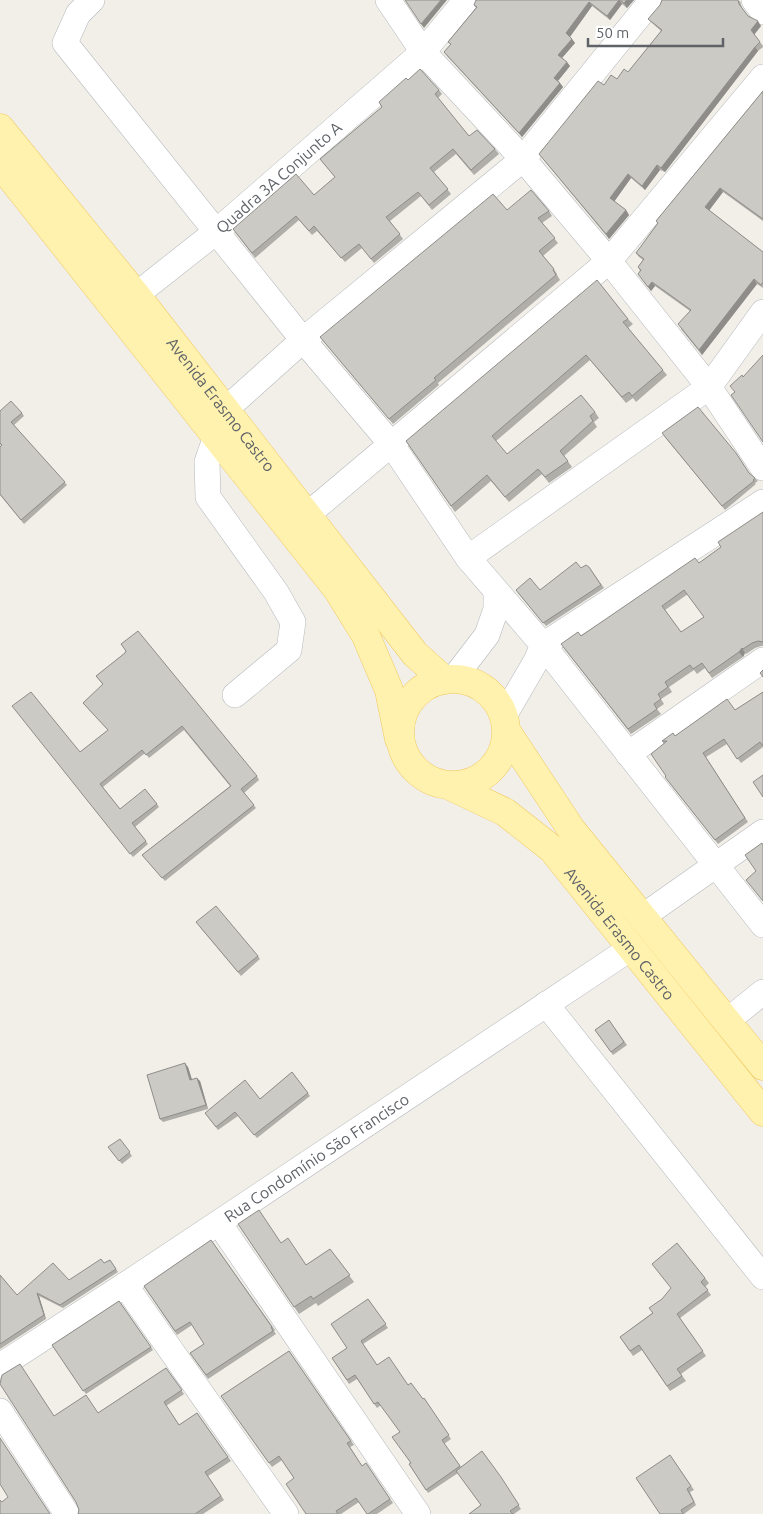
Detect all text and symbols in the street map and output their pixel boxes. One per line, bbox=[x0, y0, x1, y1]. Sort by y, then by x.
scale bar bbox=[588, 15, 723, 47]
text: 50 m bbox=[596, 24, 629, 41]
street label: Quadra 3A Conjunto A bbox=[212, 118, 346, 237]
street label: Avenida Erasmo Castro bbox=[163, 334, 279, 475]
street label: Avenida Erasmo Castro bbox=[561, 864, 678, 1003]
street label: Rua Condomínio São Francisco bbox=[221, 1090, 412, 1225]

